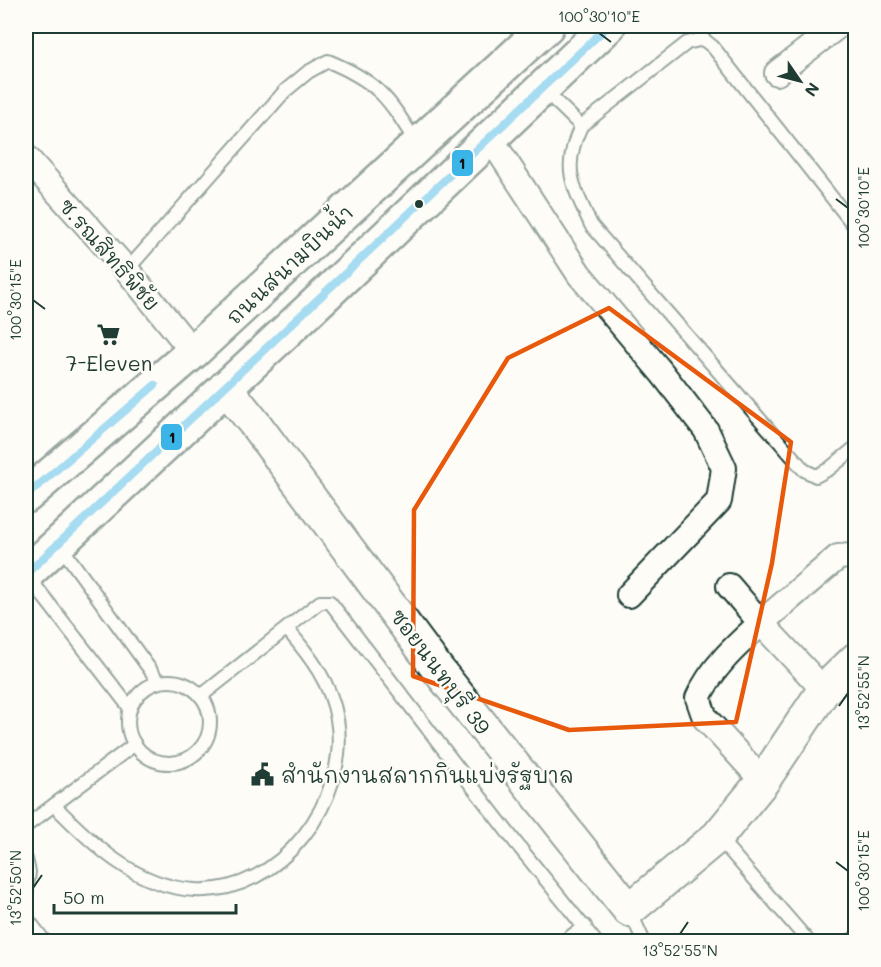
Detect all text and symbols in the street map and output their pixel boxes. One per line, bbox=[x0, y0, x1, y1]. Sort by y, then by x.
text: 100°30'10"E bbox=[558, 6, 641, 26]
north arrow bbox=[770, 51, 830, 111]
text: N bbox=[801, 79, 825, 101]
line badge: 1 bbox=[451, 149, 474, 177]
text: 1 bbox=[458, 152, 466, 173]
text: 100°30'10"E bbox=[853, 166, 873, 249]
street label: ซ.รณสิทธิพิชัย bbox=[54, 192, 166, 316]
street label: ถนนสนามบินน้ำ bbox=[217, 195, 358, 330]
unlabelled marker bbox=[413, 198, 425, 210]
text: 100°30'15"E bbox=[5, 259, 25, 341]
supermarket icon: 7-Eleven bbox=[96, 321, 122, 347]
place label: 7-Eleven bbox=[66, 349, 152, 376]
line badge: 1 bbox=[160, 423, 183, 451]
text: 1 bbox=[168, 426, 176, 447]
street label: ซอยนนทบุรี 39 bbox=[382, 603, 497, 742]
text: 13°52'55"N bbox=[853, 655, 873, 731]
public building icon: สำนักงานสลากกินแบ่งรัฐบาล bbox=[250, 761, 276, 787]
place label: สำนักงานสลากกินแบ่งรัฐบาล bbox=[281, 761, 574, 790]
text: 100°30'15"E bbox=[853, 830, 873, 912]
text: 13°52'50"N bbox=[5, 850, 25, 926]
scale bar bbox=[54, 877, 236, 915]
text: 50 m bbox=[63, 885, 105, 909]
text: 13°52'55"N bbox=[642, 940, 718, 960]

